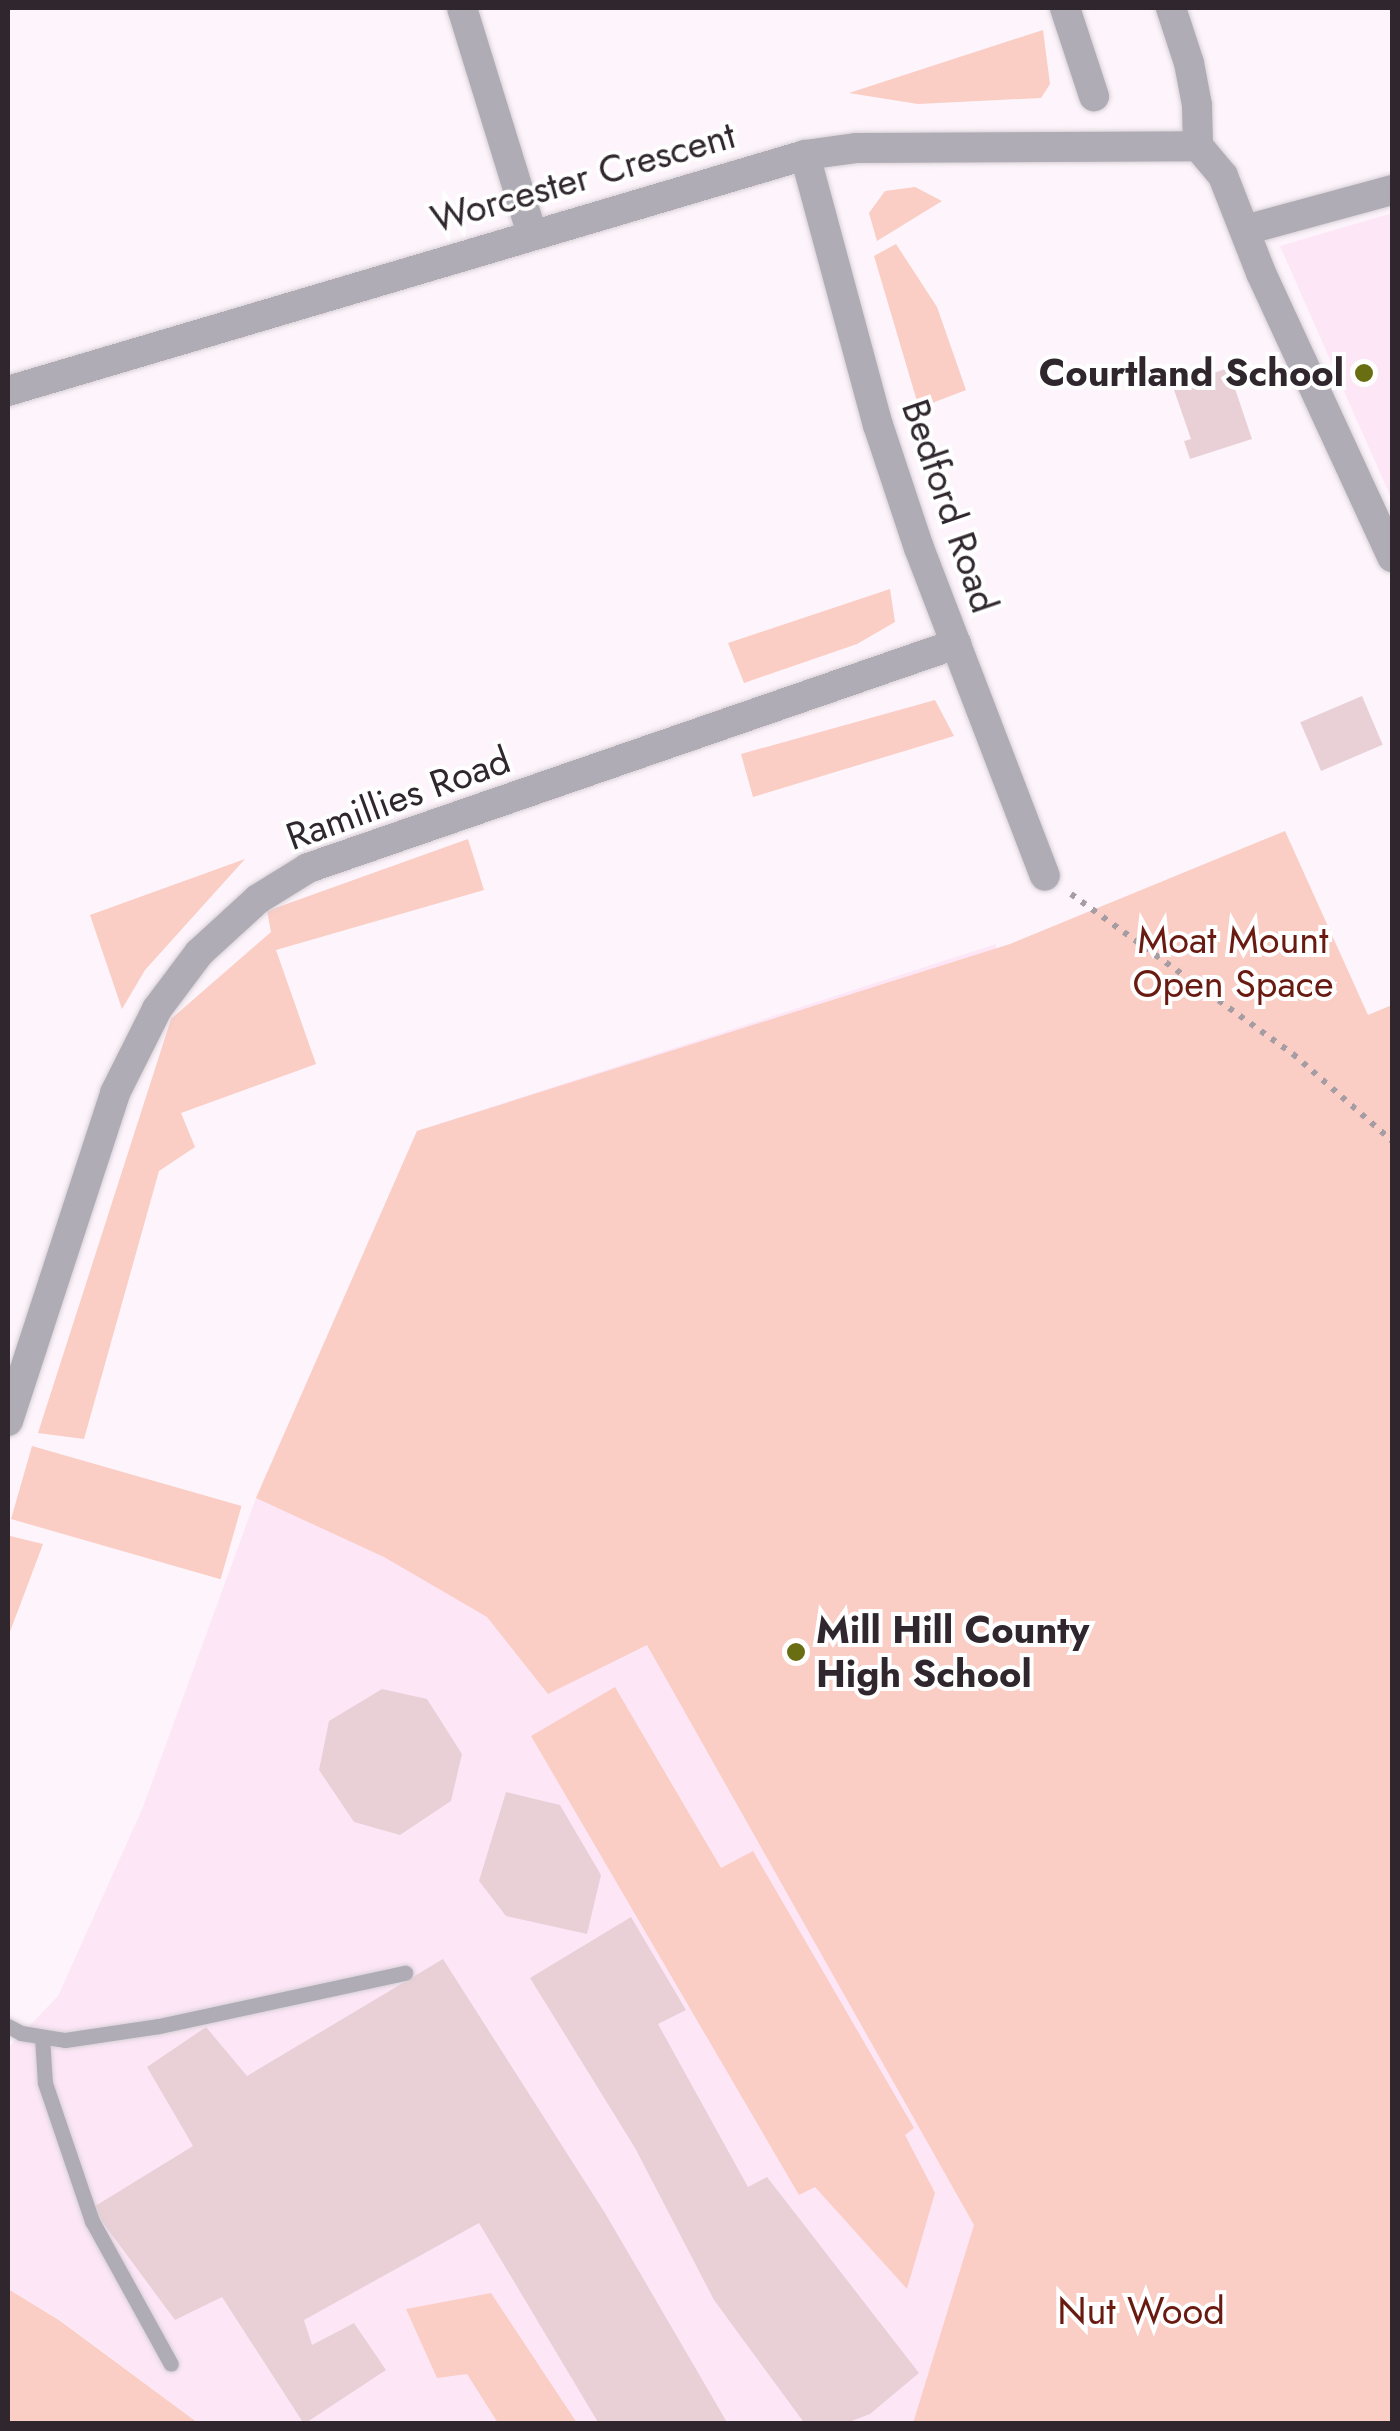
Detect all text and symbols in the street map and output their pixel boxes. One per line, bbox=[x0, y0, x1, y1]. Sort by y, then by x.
street label: Worcester Crescent bbox=[426, 112, 740, 242]
place label: Courtland School bbox=[1039, 350, 1344, 396]
marker: Courtland School bbox=[1353, 362, 1375, 384]
street label: Bedford Road bbox=[892, 394, 1008, 618]
street label: Ramillies Road bbox=[280, 736, 516, 860]
park label: Moat Mount Open Space bbox=[1132, 917, 1334, 1006]
place label: Mill Hill County High School bbox=[816, 1607, 1089, 1696]
marker: Mill Hill County High School bbox=[785, 1641, 807, 1663]
park label: Nut Wood bbox=[1057, 2288, 1225, 2334]

